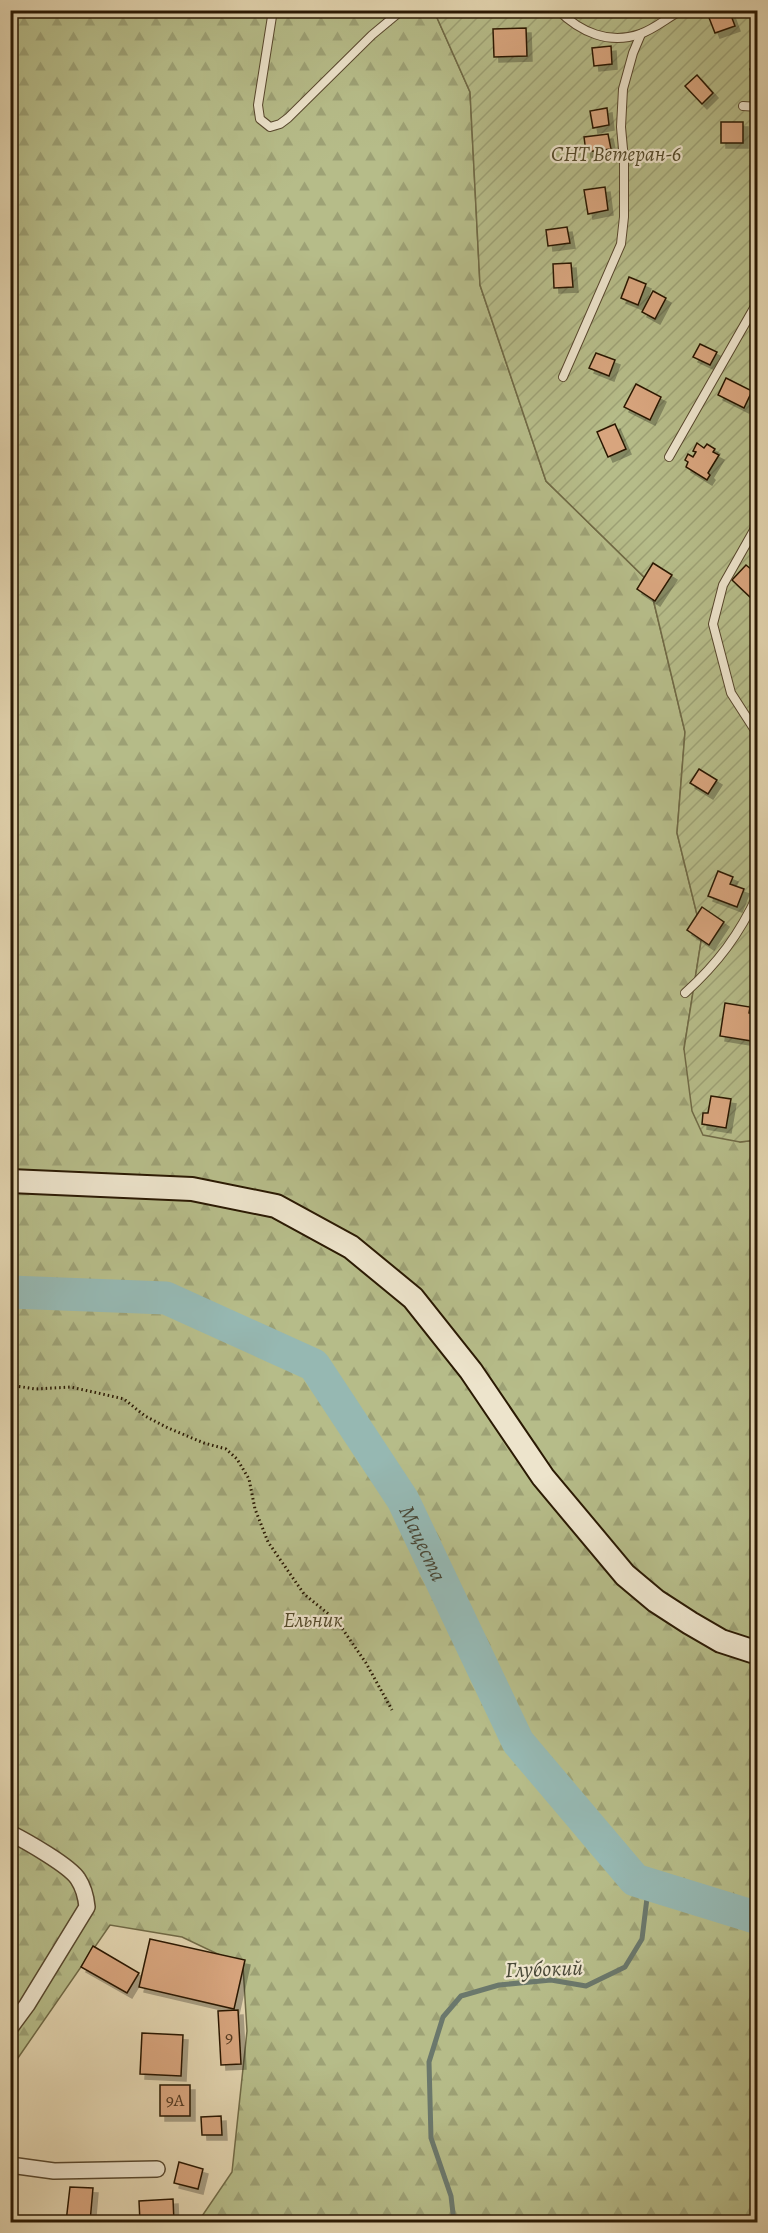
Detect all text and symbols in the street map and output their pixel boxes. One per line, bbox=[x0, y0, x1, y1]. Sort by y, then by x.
park label: СНТ Ветеран-6 bbox=[551, 140, 681, 168]
water label: Мацеста bbox=[392, 1500, 454, 1587]
park label: Ельник bbox=[283, 1606, 343, 1634]
water label: Глубокий bbox=[504, 1953, 584, 1985]
house number: 9 bbox=[225, 2025, 233, 2049]
house number: 9А bbox=[166, 2088, 185, 2112]

